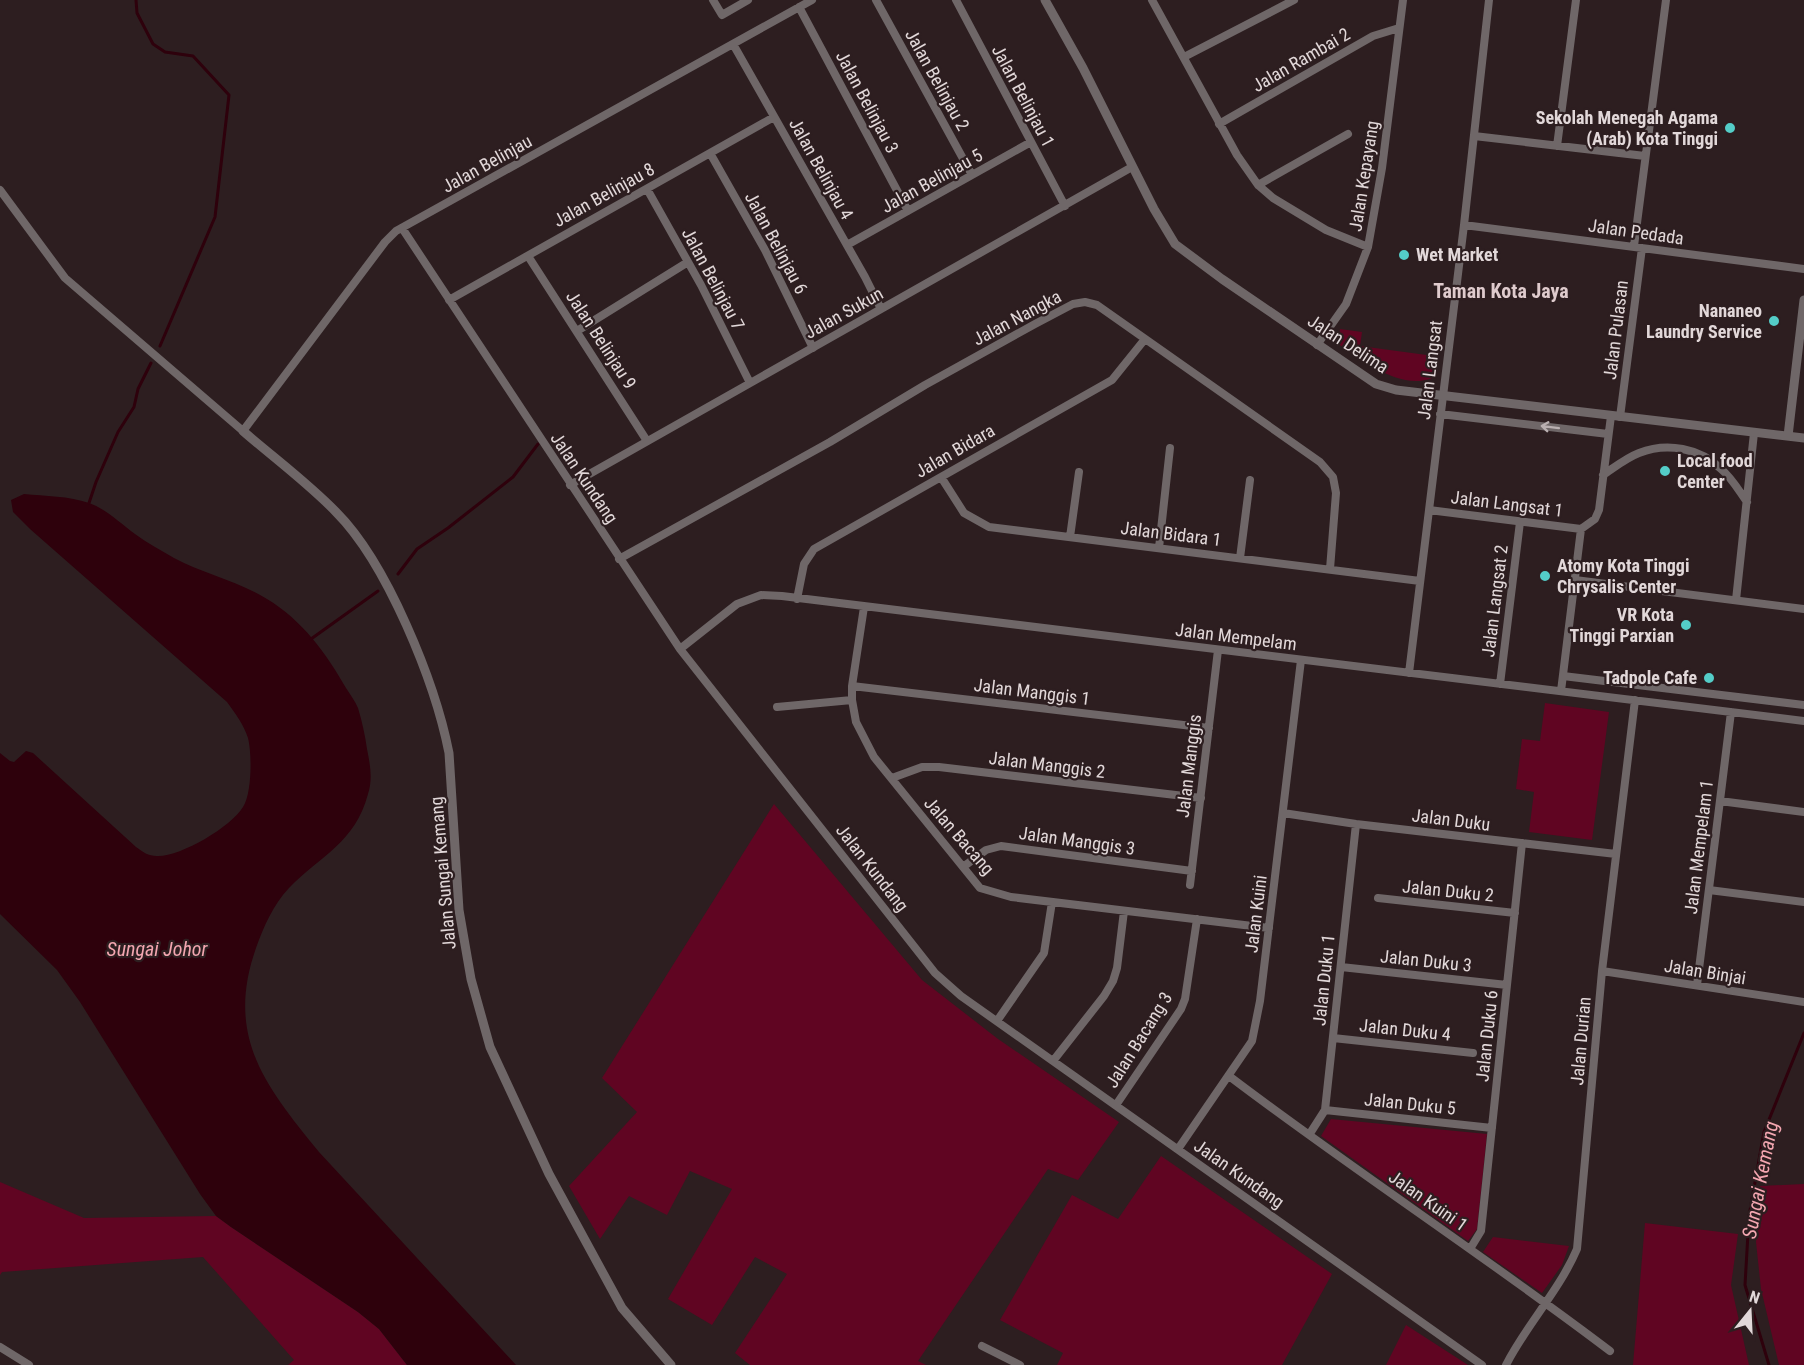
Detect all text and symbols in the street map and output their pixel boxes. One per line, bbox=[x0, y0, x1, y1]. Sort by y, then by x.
street label: Jalan Rambai 2 bbox=[1248, 23, 1353, 96]
street label: Jalan Belinjau 2 bbox=[901, 25, 974, 134]
street label: Jalan Belinjau 1 bbox=[988, 41, 1059, 150]
street label: Jalan Belinjau 3 bbox=[832, 47, 903, 156]
place label: Sekolah Menegah Agama (Arab) Kota Tinggi bbox=[1536, 107, 1718, 150]
street label: Jalan Belinjau 4 bbox=[785, 114, 858, 223]
street label: Jalan Kepayang bbox=[1344, 119, 1383, 233]
marker: Sekolah Menegah Agama (Arab) Kota Tinggi bbox=[1723, 121, 1737, 135]
street label: Jalan Belinjau bbox=[438, 130, 535, 197]
street label: Jalan Belinjau 5 bbox=[877, 144, 986, 217]
street label: Jalan Belinjau 8 bbox=[549, 158, 658, 231]
street label: Jalan Belinjau 6 bbox=[741, 188, 812, 297]
street label: Jalan Pedada bbox=[1587, 214, 1685, 249]
street label: Jalan Belinjau 7 bbox=[678, 224, 749, 333]
place label: Wet Market bbox=[1416, 244, 1499, 265]
marker: Wet Market bbox=[1397, 248, 1411, 262]
district label: Taman Kota Jaya bbox=[1433, 279, 1569, 303]
street label: Jalan Pulasan bbox=[1599, 279, 1632, 381]
street label: Jalan Sukun bbox=[801, 282, 887, 343]
street label: Jalan Nangka bbox=[969, 286, 1065, 350]
street label: Jalan Belinjau 9 bbox=[562, 287, 641, 393]
place label: Nananeo Laundry Service bbox=[1646, 300, 1762, 342]
street label: Jalan Delima bbox=[1304, 310, 1393, 377]
marker: Nananeo Laundry Service bbox=[1767, 314, 1781, 328]
street label: Jalan Langsat bbox=[1413, 319, 1446, 421]
street label: Jalan Bidara bbox=[911, 419, 998, 482]
one-way arrow bbox=[1541, 422, 1560, 433]
street label: Jalan Kundang bbox=[546, 428, 623, 527]
place label: Local food Center bbox=[1677, 450, 1753, 492]
marker: Local food Center bbox=[1658, 464, 1672, 478]
street label: Jalan Langsat 1 bbox=[1450, 486, 1564, 521]
street label: Jalan Bidara 1 bbox=[1120, 517, 1223, 550]
street label: Jalan Langsat 2 bbox=[1477, 544, 1512, 658]
place label: Atomy Kota Tinggi Chrysalis Center bbox=[1557, 555, 1689, 597]
marker: Atomy Kota Tinggi Chrysalis Center bbox=[1538, 569, 1552, 583]
place label: VR Kota Tinggi Parxian bbox=[1569, 604, 1674, 646]
marker: VR Kota Tinggi Parxian bbox=[1679, 618, 1693, 632]
street label: Jalan Mempelam bbox=[1174, 619, 1298, 654]
place label: Tadpole Cafe bbox=[1603, 667, 1697, 688]
marker: Tadpole Cafe bbox=[1702, 671, 1716, 685]
street label: Jalan Manggis 1 bbox=[973, 674, 1091, 709]
street label: Jalan Manggis bbox=[1172, 713, 1205, 819]
street label: Jalan Manggis 2 bbox=[988, 747, 1106, 782]
street label: Jalan Mempelam 1 bbox=[1680, 779, 1717, 915]
street label: Jalan Bacang bbox=[920, 793, 999, 879]
street label: Jalan Sungai Kemang bbox=[425, 796, 460, 950]
street label: Jalan Duku bbox=[1411, 804, 1491, 835]
street label: Jalan Kundang bbox=[832, 820, 913, 916]
street label: Jalan Manggis 3 bbox=[1018, 822, 1136, 859]
street label: Jalan Kuini bbox=[1240, 874, 1271, 954]
street label: Jalan Duku 2 bbox=[1401, 875, 1495, 906]
street label: Jalan Duku 1 bbox=[1308, 933, 1339, 1027]
water label: Sungai Johor bbox=[107, 937, 208, 961]
street label: Jalan Duku 3 bbox=[1379, 945, 1473, 976]
street label: Jalan Binjai bbox=[1663, 955, 1747, 988]
street label: Jalan Bacang 3 bbox=[1101, 988, 1176, 1091]
street label: Jalan Duku 6 bbox=[1471, 989, 1502, 1083]
street label: Jalan Durian bbox=[1566, 996, 1595, 1086]
street label: Jalan Duku 4 bbox=[1358, 1014, 1452, 1045]
street label: Jalan Duku 5 bbox=[1363, 1088, 1457, 1119]
water label: Sungai Kemang bbox=[1737, 1119, 1783, 1241]
street label: Jalan Kundang bbox=[1190, 1135, 1288, 1212]
street label: Jalan Kuini 1 bbox=[1385, 1166, 1472, 1235]
north arrow bbox=[1720, 1281, 1780, 1341]
text: N bbox=[1747, 1287, 1762, 1308]

